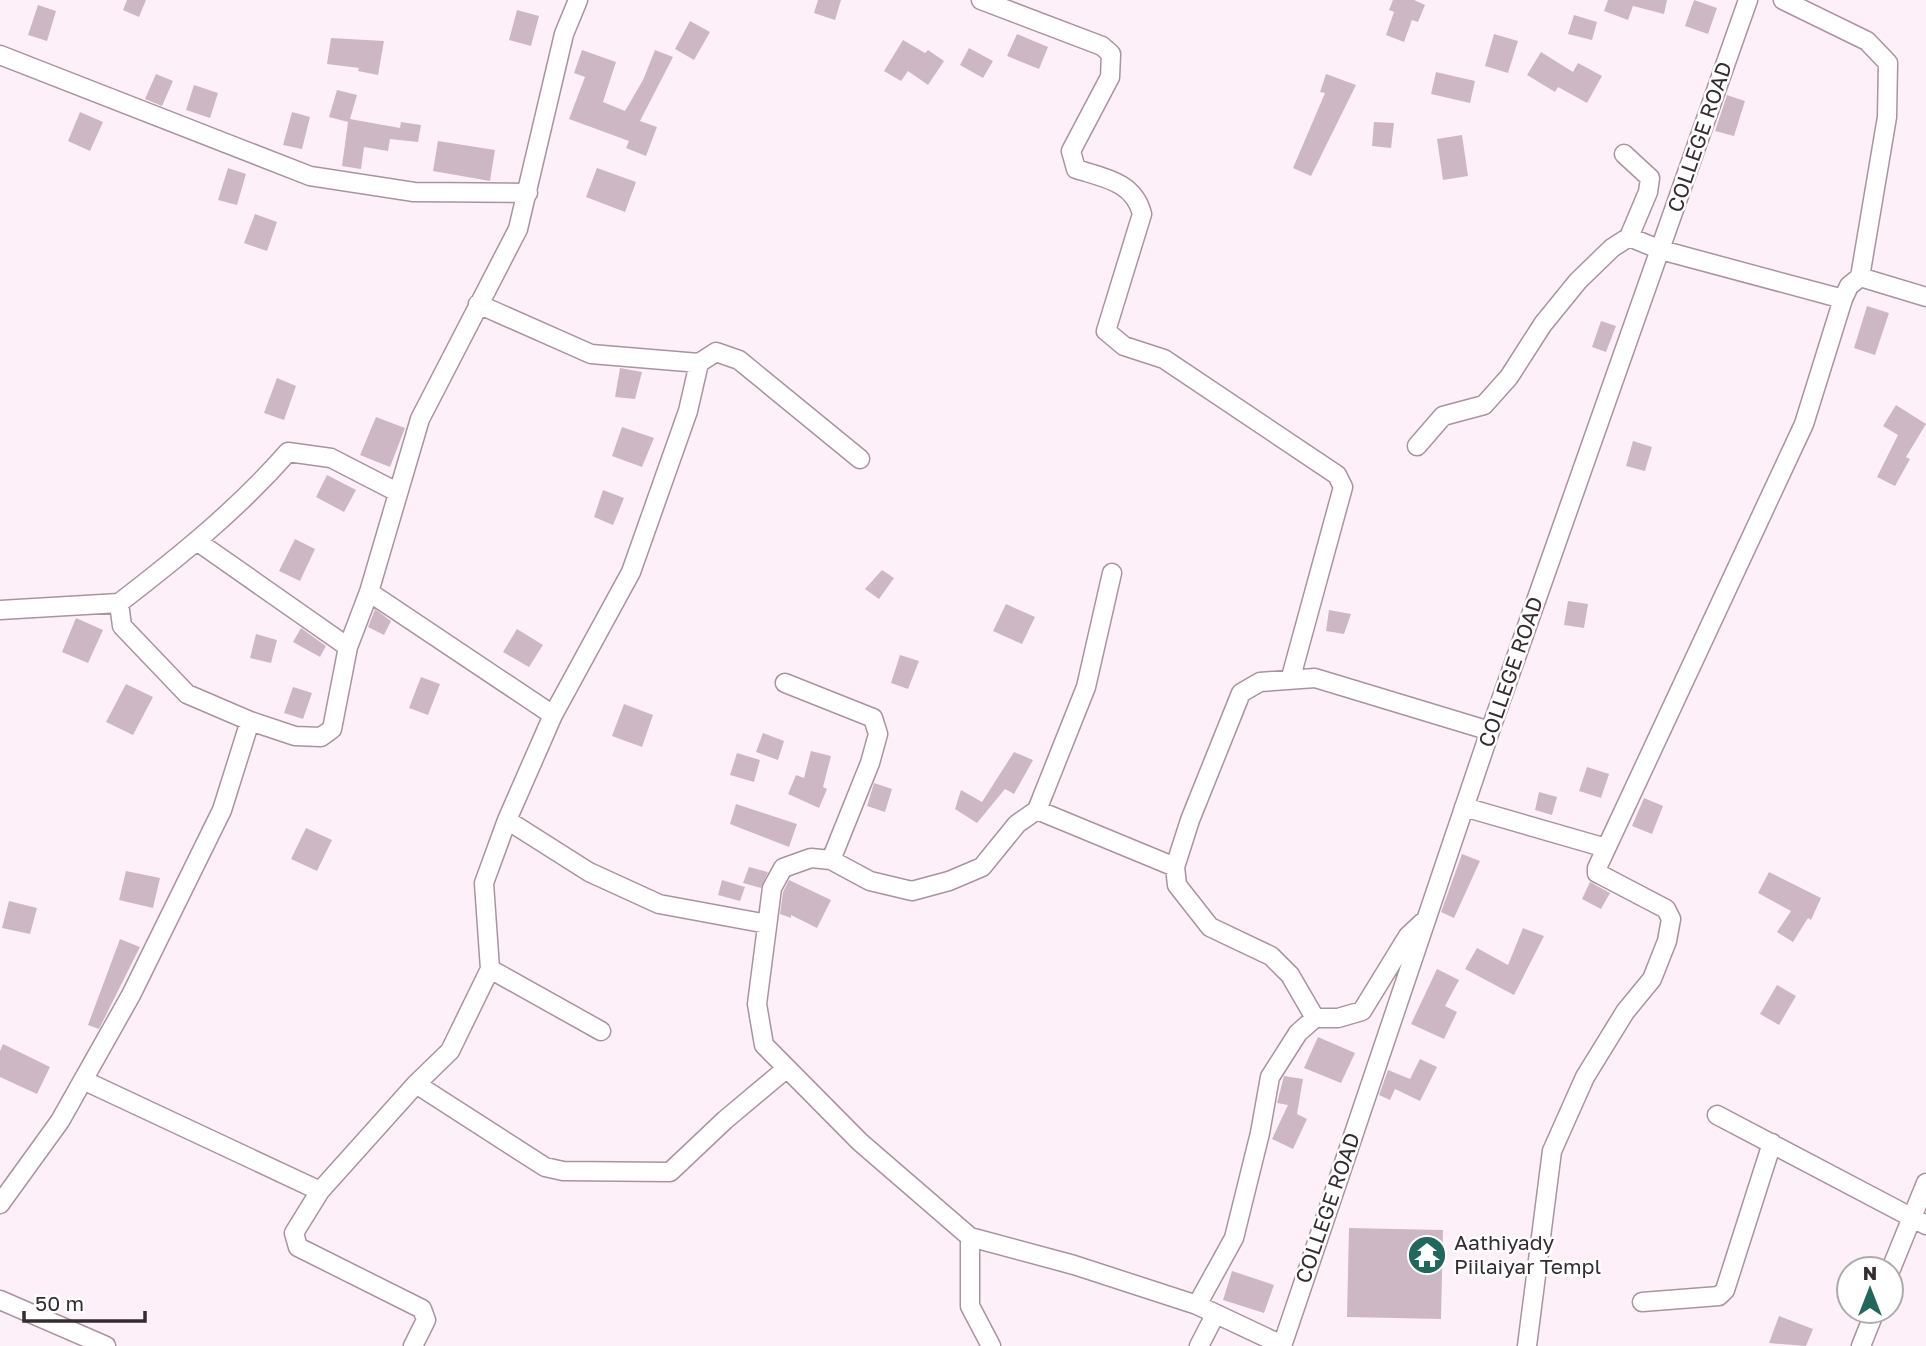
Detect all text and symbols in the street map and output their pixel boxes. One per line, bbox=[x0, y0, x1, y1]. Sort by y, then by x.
street label: COLLEGE ROAD bbox=[1661, 58, 1737, 215]
street label: COLLEGE ROAD bbox=[1472, 593, 1548, 750]
street label: COLLEGE ROAD bbox=[1289, 1129, 1365, 1286]
place label: Aathiyady Piilaiyar Templ bbox=[1454, 1229, 1601, 1279]
temple icon: Aathiyady Piilaiyar Templ bbox=[1406, 1234, 1448, 1276]
north arrow bbox=[1835, 1255, 1905, 1325]
text: N bbox=[1863, 1261, 1877, 1284]
scale bar bbox=[24, 1280, 145, 1324]
text: 50 m bbox=[35, 1290, 84, 1316]

